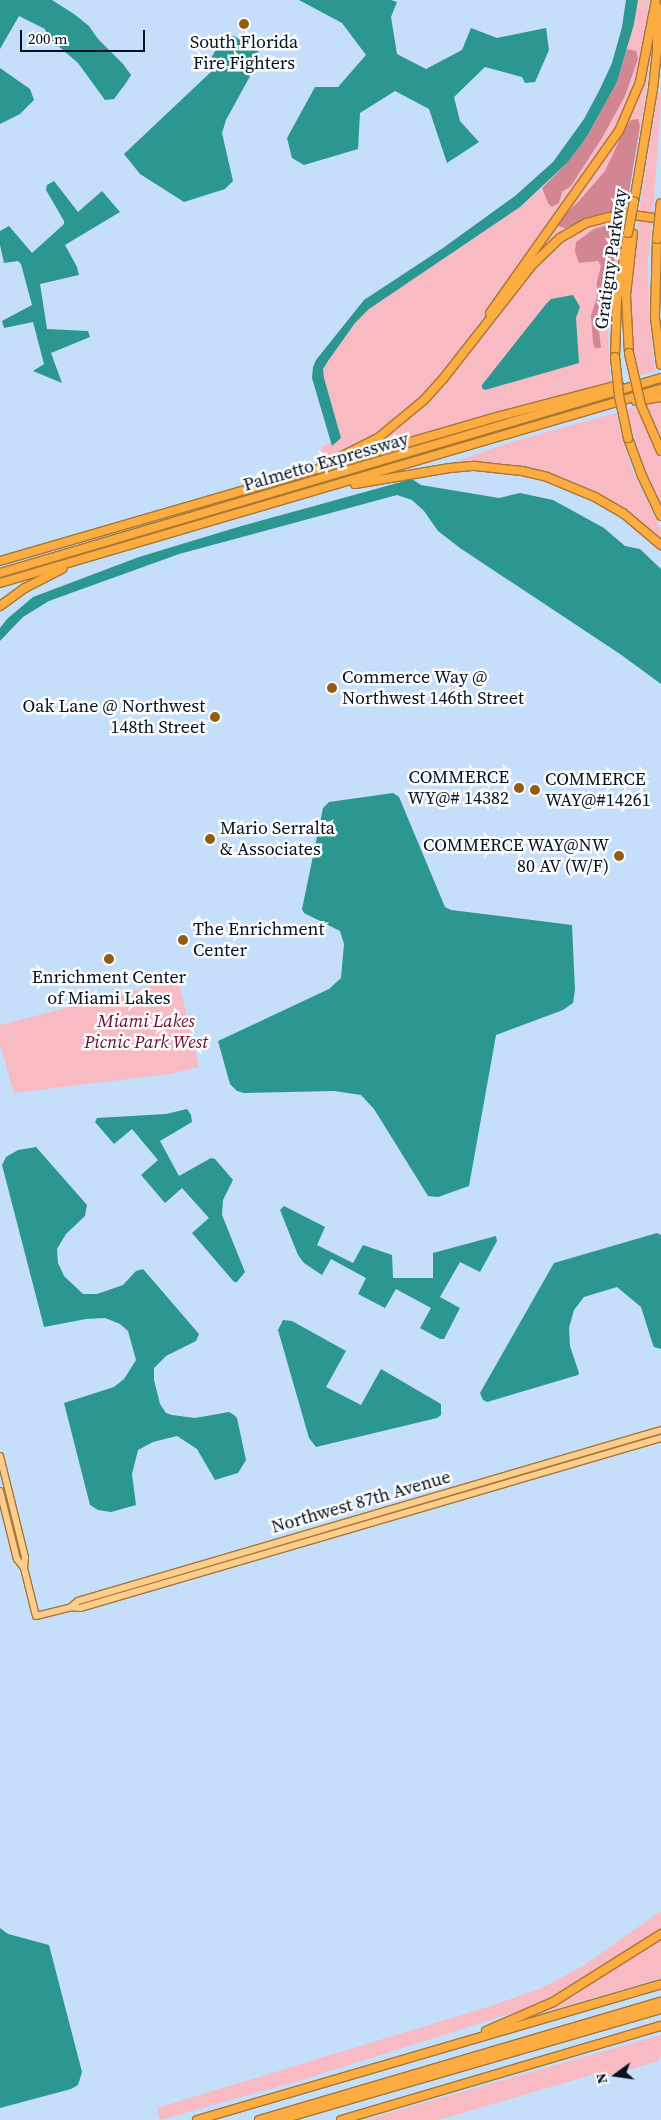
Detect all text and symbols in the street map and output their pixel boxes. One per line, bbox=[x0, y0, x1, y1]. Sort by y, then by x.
marker: South Florida Fire Fighters bbox=[238, 18, 250, 30]
scale bar bbox=[22, 20, 148, 52]
text: 200 m bbox=[28, 28, 68, 49]
place label: South Florida Fire Fighters bbox=[190, 32, 298, 74]
street label: Gratigny Parkway bbox=[590, 187, 632, 331]
street label: Palmetto Expressway bbox=[241, 428, 411, 496]
place label: Commerce Way @ Northwest 146th Street bbox=[342, 667, 524, 710]
marker: Commerce Way @ Northwest 146th Street bbox=[326, 682, 338, 694]
place label: Oak Lane @ Northwest 148th Street bbox=[23, 696, 205, 739]
marker: Oak Lane @ Northwest 148th Street bbox=[209, 711, 221, 723]
place label: COMMERCE WY@# 14382 bbox=[408, 767, 509, 810]
place label: COMMERCE WAY@#14261 bbox=[545, 769, 651, 812]
marker: COMMERCE WY@# 14382 bbox=[513, 782, 525, 794]
marker: COMMERCE WAY@#14261 bbox=[529, 784, 541, 796]
place label: Mario Serralta & Associates bbox=[220, 818, 335, 861]
marker: Mario Serralta & Associates bbox=[204, 833, 216, 845]
place label: COMMERCE WAY@NW 80 AV (W/F) bbox=[422, 835, 609, 878]
marker: COMMERCE WAY@NW 80 AV (W/F) bbox=[613, 850, 625, 862]
place label: The Enrichment Center bbox=[193, 919, 324, 962]
marker: The Enrichment Center bbox=[177, 934, 189, 946]
marker: Enrichment Center of Miami Lakes bbox=[103, 953, 115, 965]
place label: Enrichment Center of Miami Lakes bbox=[32, 967, 186, 1010]
park label: Miami Lakes Picnic Park West bbox=[84, 1011, 208, 1054]
street label: Northwest 87th Avenue bbox=[269, 1466, 453, 1538]
north arrow bbox=[591, 2050, 641, 2100]
text: N bbox=[591, 2071, 612, 2086]

